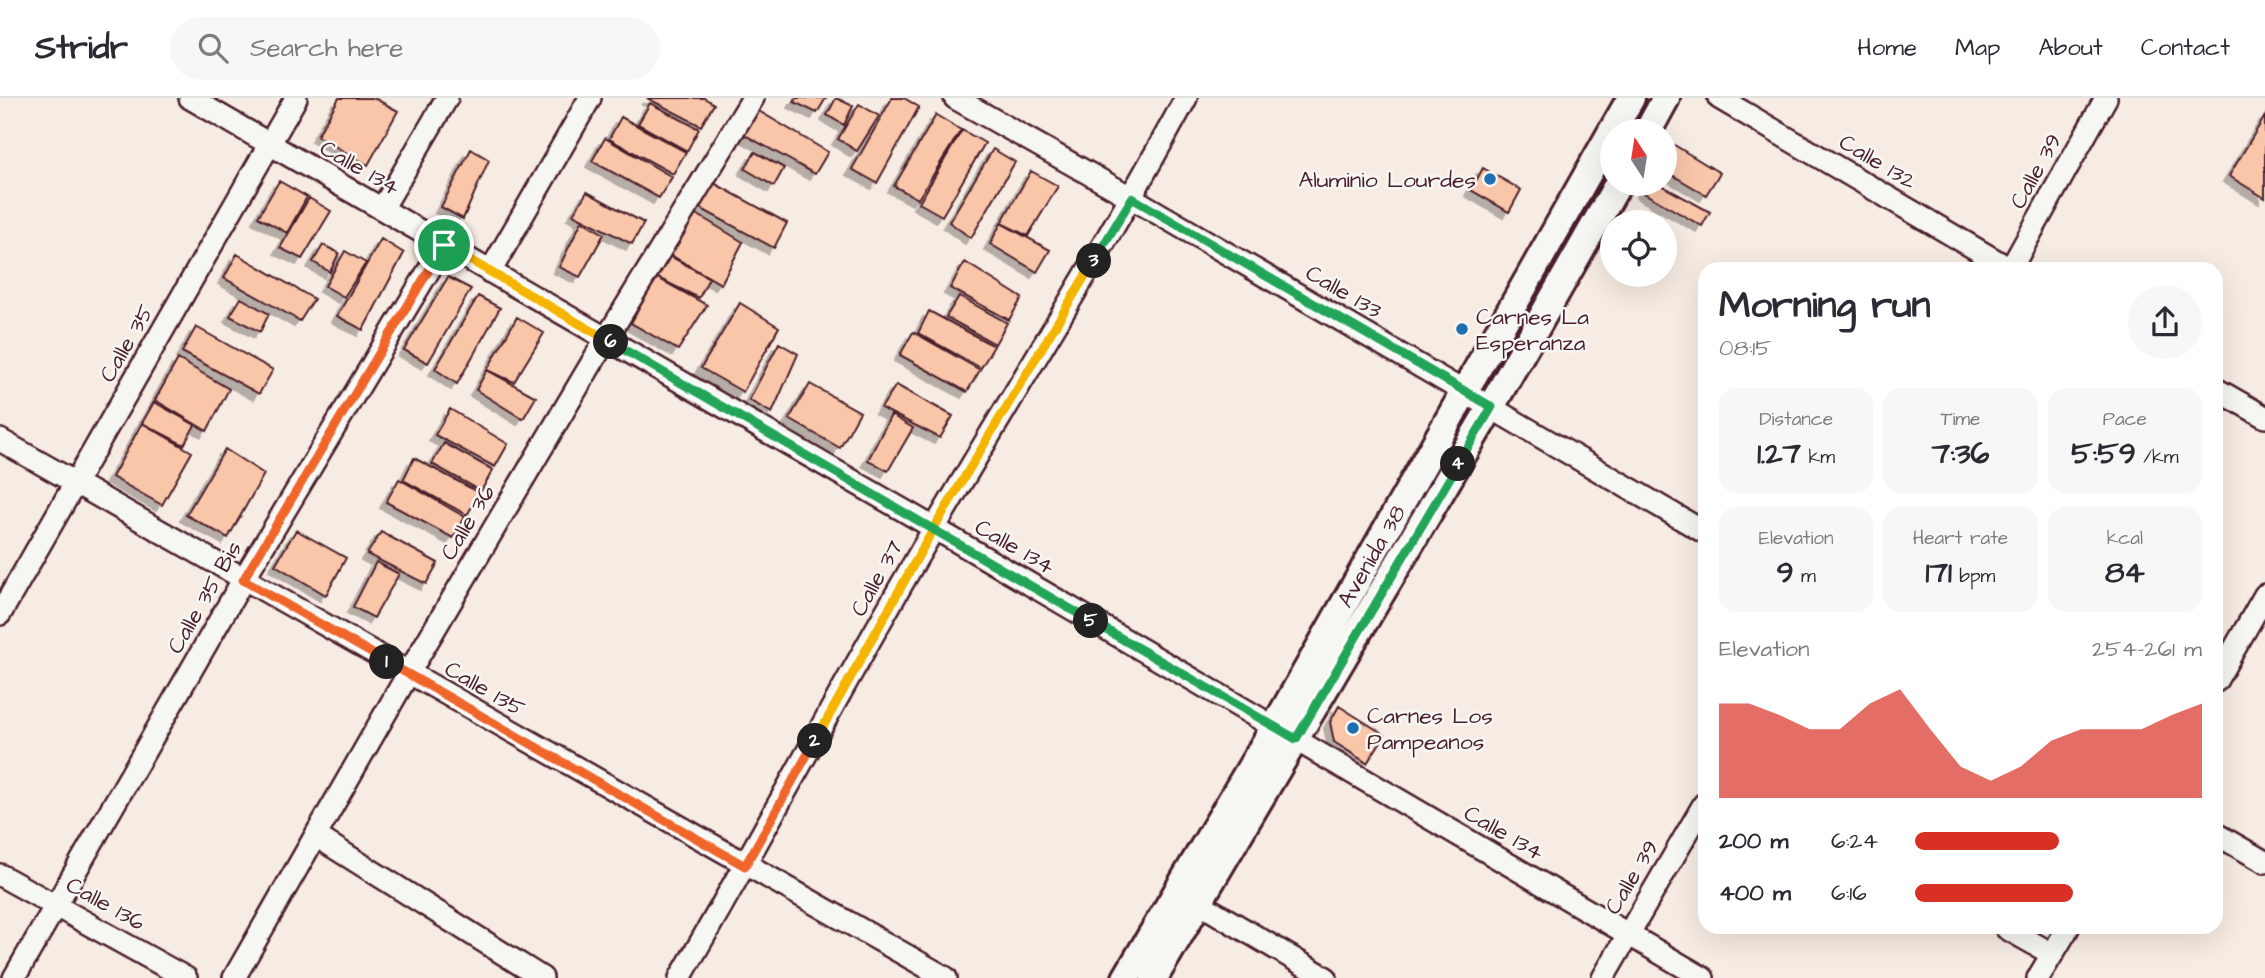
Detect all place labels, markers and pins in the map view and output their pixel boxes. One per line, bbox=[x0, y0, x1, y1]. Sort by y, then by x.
place label: Aluminio Lourdes bbox=[1298, 164, 1476, 196]
marker: Aluminio Lourdes bbox=[1482, 171, 1498, 187]
pin bbox=[414, 215, 474, 275]
pin: 3 bbox=[1076, 244, 1112, 278]
place label: Carnes La Esperanza bbox=[1476, 301, 1589, 359]
marker: Carnes La Esperanza bbox=[1454, 321, 1470, 337]
pin: 6 bbox=[594, 324, 628, 360]
pin: 4 bbox=[1440, 446, 1476, 482]
pin: 5 bbox=[1074, 603, 1108, 638]
pin: 1 bbox=[370, 644, 404, 680]
place label: Carnes Los Pampeanos bbox=[1367, 700, 1493, 758]
marker: Carnes Los Pampeanos bbox=[1345, 720, 1361, 736]
pin: 2 bbox=[798, 724, 832, 758]

